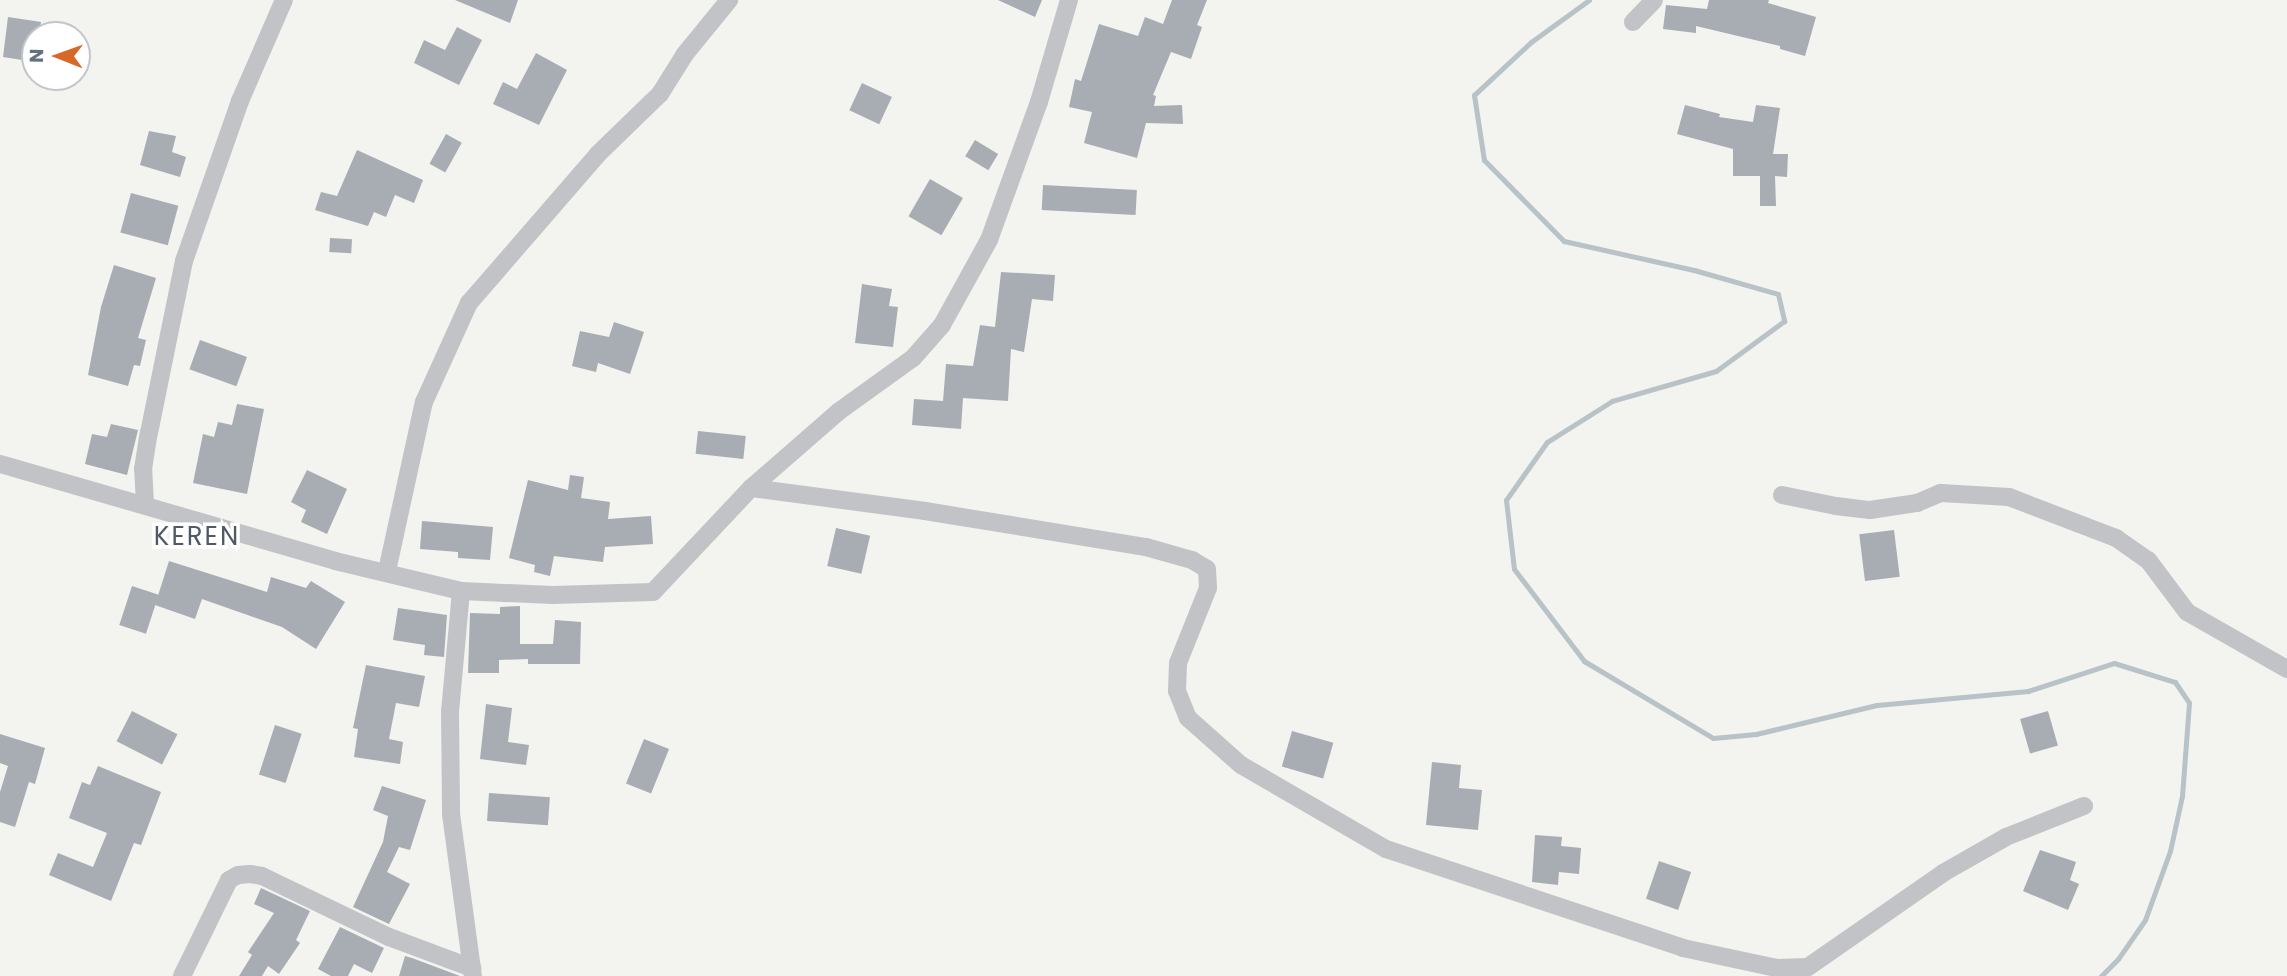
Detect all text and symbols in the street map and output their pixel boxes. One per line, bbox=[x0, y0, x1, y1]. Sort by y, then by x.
north arrow bbox=[21, 21, 91, 91]
text: N bbox=[23, 48, 50, 63]
district label: KEREN bbox=[154, 521, 240, 553]

